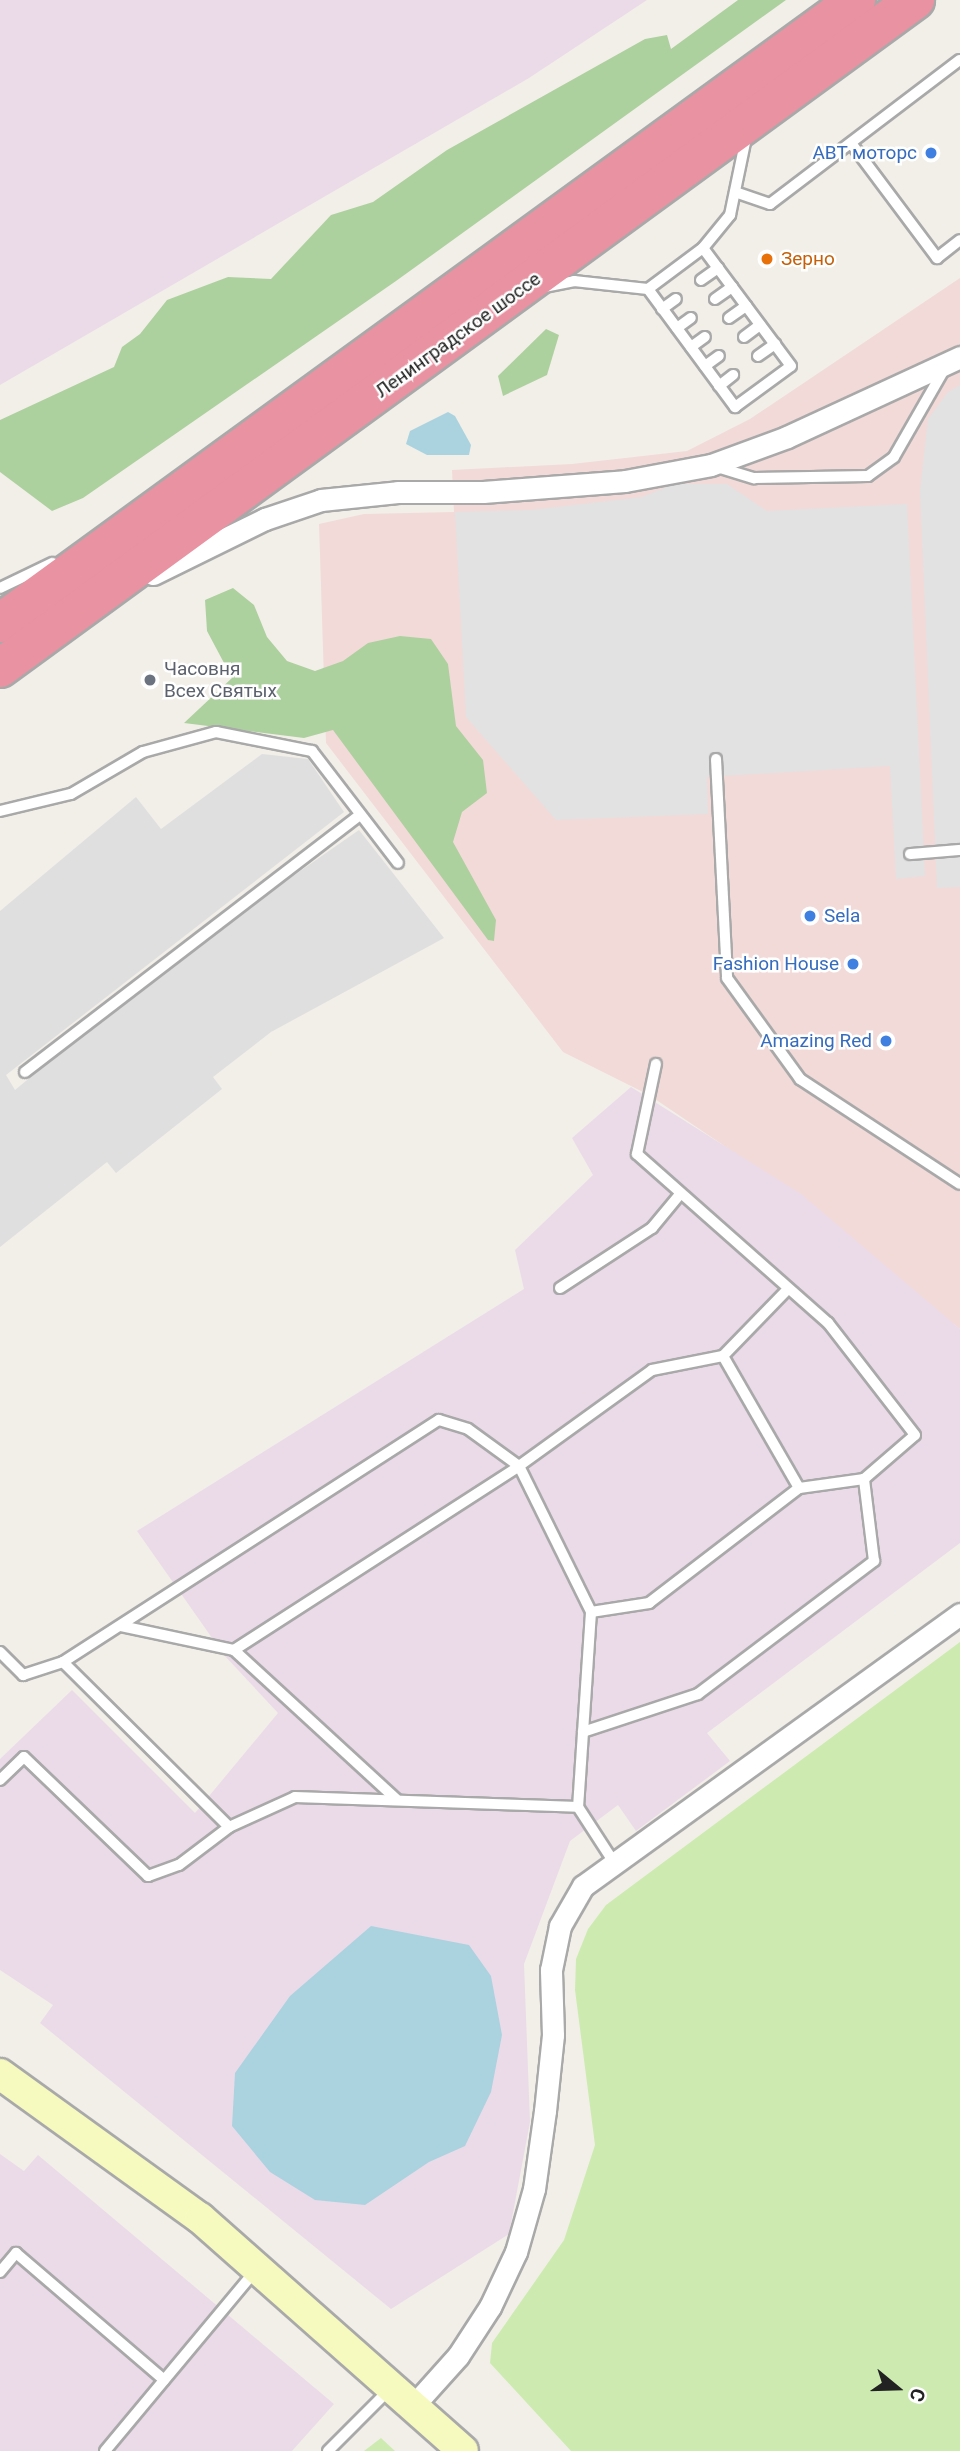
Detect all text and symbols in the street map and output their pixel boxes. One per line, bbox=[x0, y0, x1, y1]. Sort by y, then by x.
place label: АВТ моторс bbox=[812, 142, 917, 164]
marker: АВТ моторс bbox=[923, 145, 939, 161]
place label: Зерно bbox=[781, 248, 835, 270]
marker: Зерно bbox=[759, 251, 775, 267]
street label: Ленинградское шоссе bbox=[371, 267, 545, 403]
place label: Часовня Всех Святых bbox=[164, 658, 277, 702]
marker: Часовня Всех Святых bbox=[142, 672, 158, 688]
place label: Sela bbox=[824, 905, 860, 927]
marker: Sela bbox=[802, 908, 818, 924]
place label: Fashion House bbox=[713, 953, 839, 975]
marker: Fashion House bbox=[845, 956, 861, 972]
place label: Amazing Red bbox=[760, 1030, 872, 1052]
marker: Amazing Red bbox=[878, 1033, 894, 1049]
north arrow bbox=[862, 2353, 932, 2423]
text: С bbox=[904, 2385, 930, 2405]

